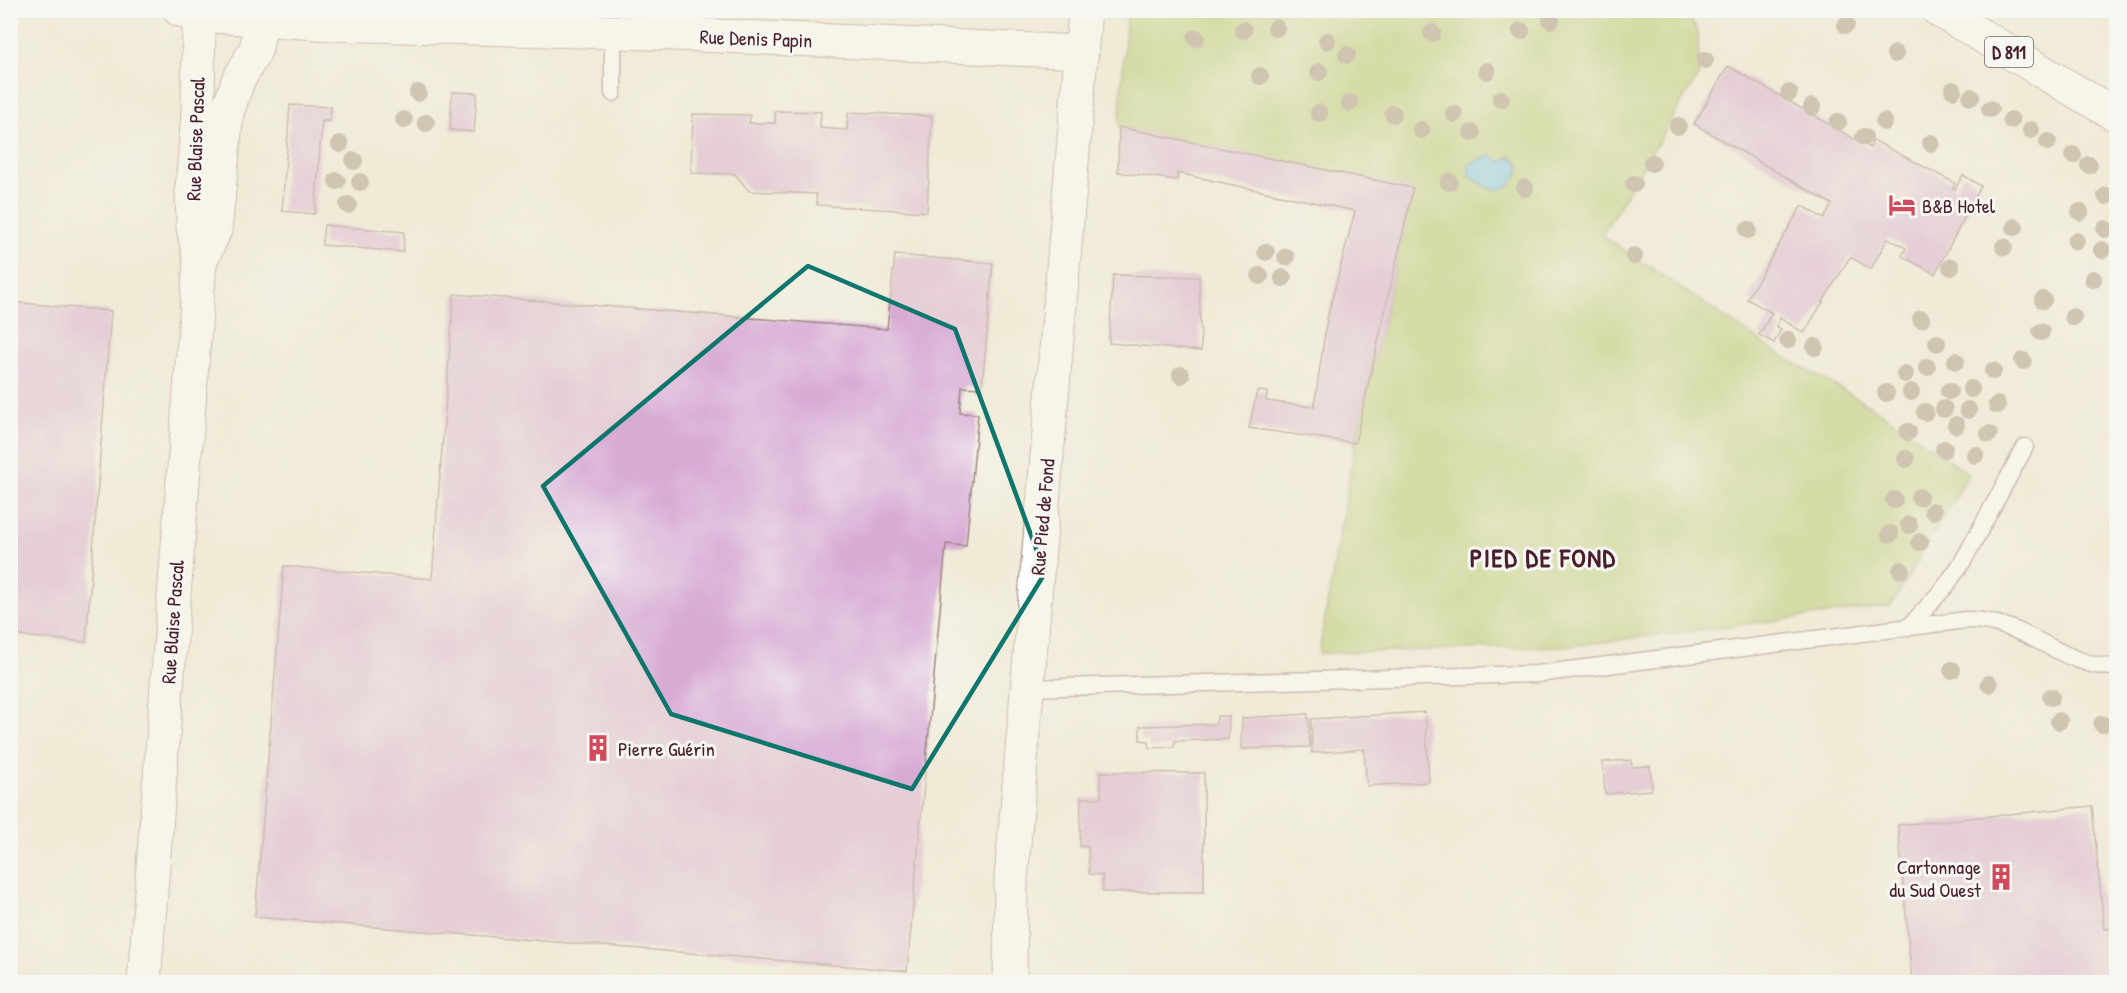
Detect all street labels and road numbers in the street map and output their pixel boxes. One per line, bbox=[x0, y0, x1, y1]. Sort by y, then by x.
street label: Rue Denis Papin bbox=[699, 23, 813, 53]
road number: D 811 bbox=[1985, 37, 2033, 67]
street label: Rue Blaise Pascal bbox=[179, 76, 211, 201]
street label: Rue Pied de Fond bbox=[1023, 457, 1061, 576]
street label: Rue Blaise Pascal bbox=[154, 559, 190, 685]

